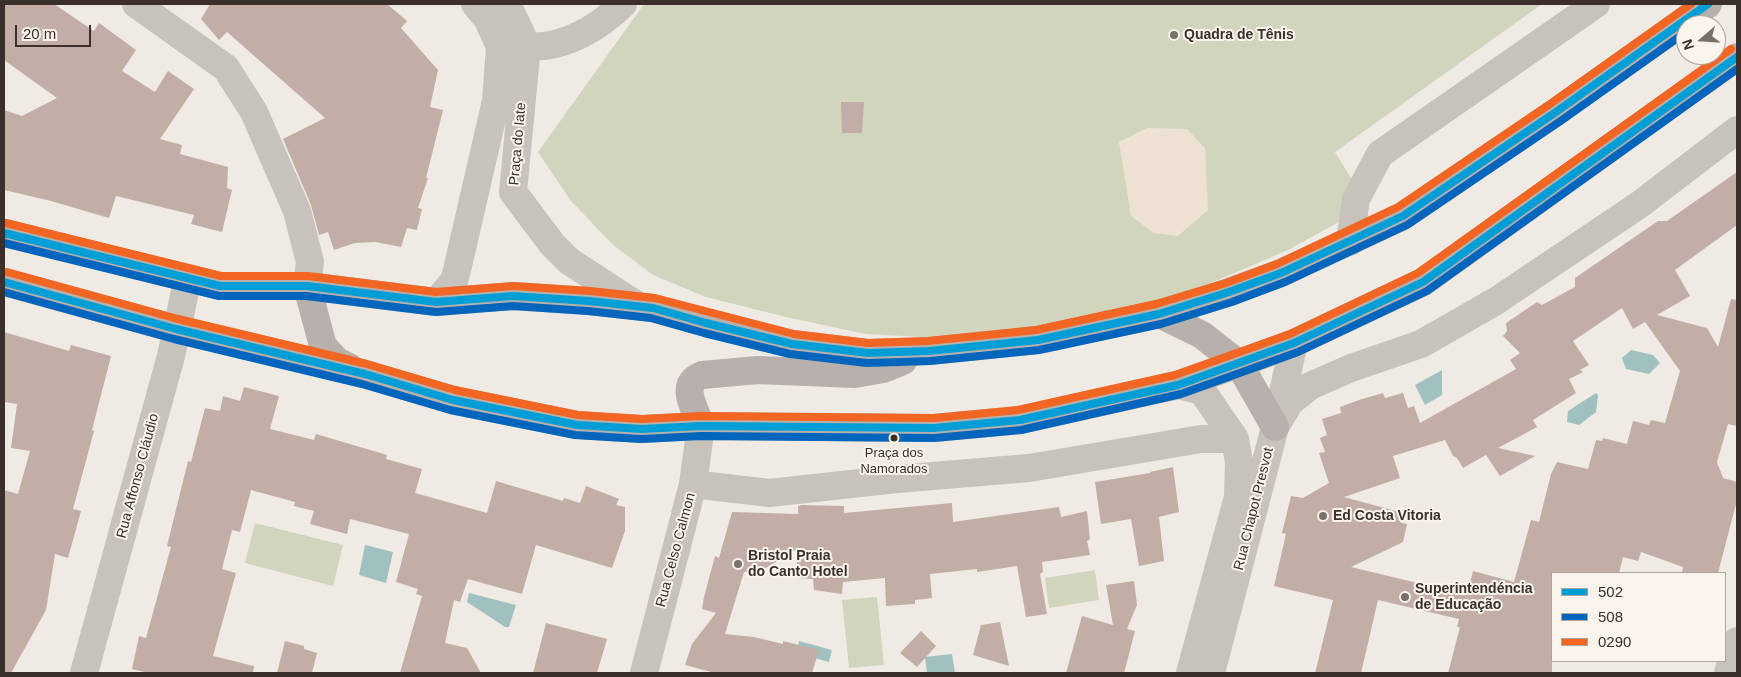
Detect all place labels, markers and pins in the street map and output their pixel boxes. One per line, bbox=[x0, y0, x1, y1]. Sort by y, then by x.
place label: Quadra de Tênis bbox=[1184, 27, 1294, 43]
marker: Quadra de Tênis bbox=[1168, 29, 1180, 41]
marker: Praça dos Namorados bbox=[889, 433, 899, 443]
place label: Praça dos Namorados bbox=[860, 445, 928, 476]
place label: Ed Costa Vitoria bbox=[1333, 508, 1441, 524]
marker: Ed Costa Vitoria bbox=[1317, 510, 1329, 522]
place label: Bristol Praia do Canto Hotel bbox=[748, 548, 848, 580]
marker: Bristol Praia do Canto Hotel bbox=[732, 558, 744, 570]
place label: Superintendéncia de Educação bbox=[1415, 581, 1532, 614]
marker: Superintendéncia de Educação bbox=[1399, 591, 1411, 603]

